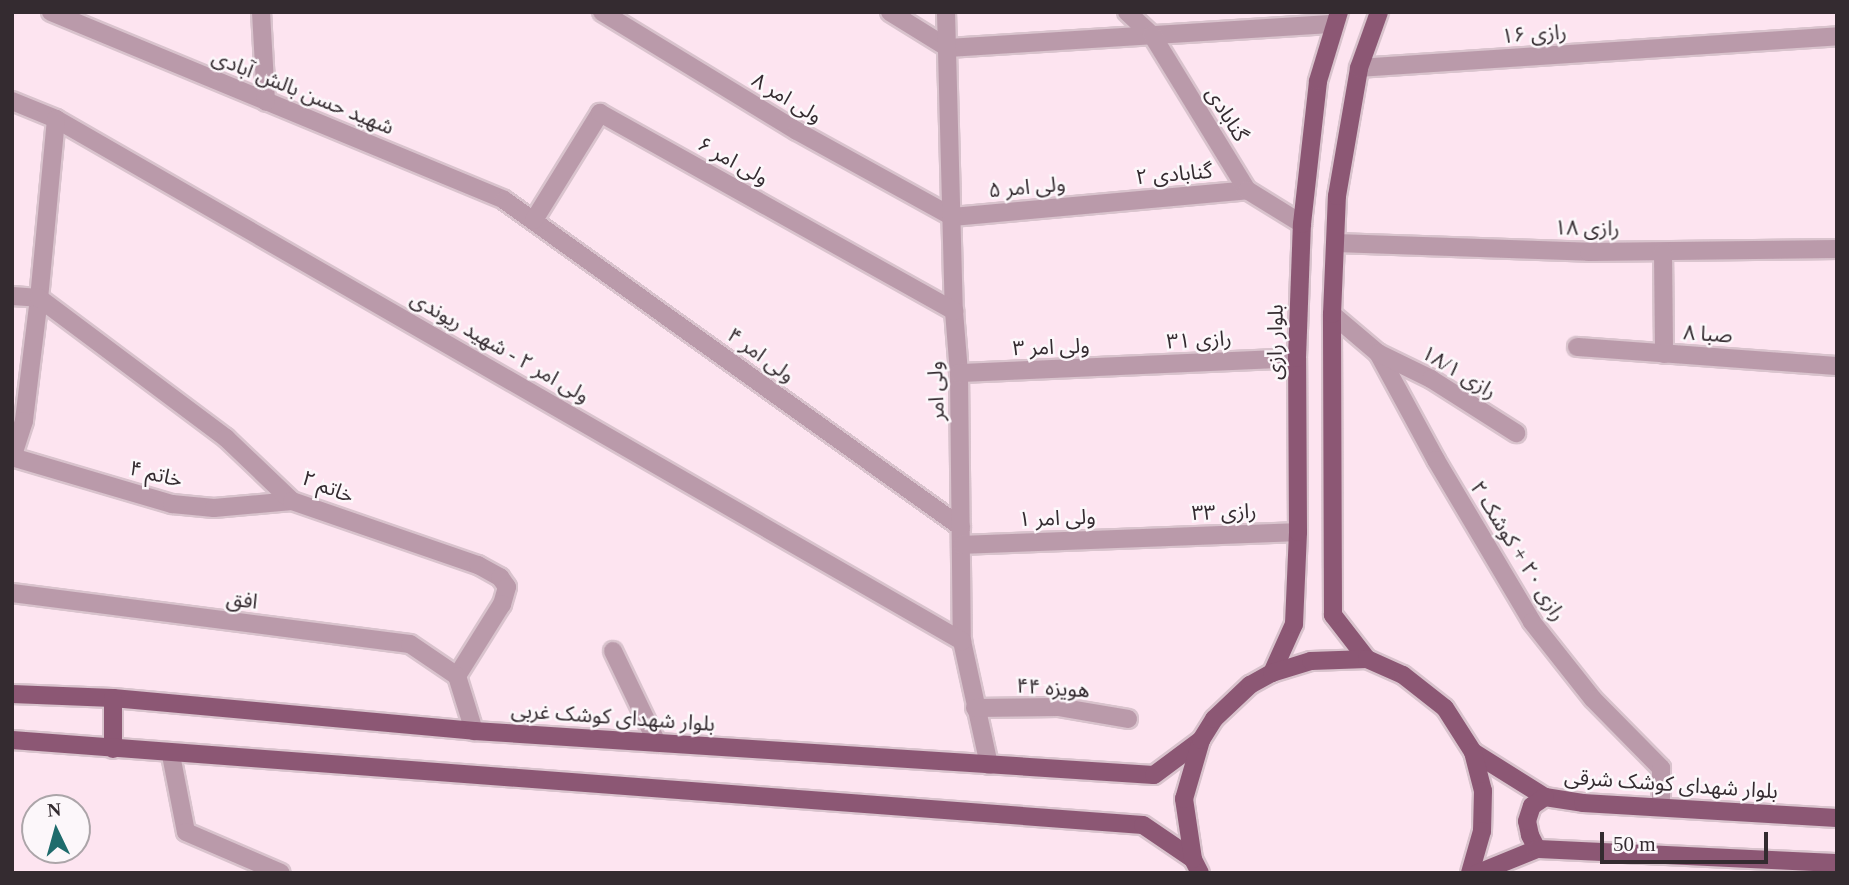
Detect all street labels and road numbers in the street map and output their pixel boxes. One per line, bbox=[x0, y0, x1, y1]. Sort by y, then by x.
street label: رازی ۱۶ bbox=[1501, 19, 1567, 49]
street label: شهید حسن بالش آبادی bbox=[208, 44, 398, 140]
street label: ولی امر ۸ bbox=[747, 67, 827, 129]
street label: گنابادی bbox=[1200, 82, 1254, 146]
street label: ولی امر ۶ bbox=[693, 131, 773, 191]
street label: گنابادی ۲ bbox=[1135, 158, 1213, 190]
street label: ولی امر ۵ bbox=[987, 171, 1067, 203]
street label: رازی ۱۸ bbox=[1554, 215, 1620, 241]
street label: ولی امر ۲ - شهید ریوندی bbox=[406, 286, 594, 408]
street label: بلوار رازی bbox=[1262, 304, 1288, 380]
street label: صبا ۸ bbox=[1682, 320, 1734, 348]
street label: ولی امر ۴ bbox=[722, 322, 800, 388]
street label: رازی ۳۱ bbox=[1166, 326, 1232, 354]
street label: ولی امر ۳ bbox=[1012, 333, 1090, 361]
street label: رازی ۱۸/۱ bbox=[1417, 340, 1501, 404]
street label: ولی امر bbox=[922, 361, 950, 421]
street label: خاتم ۴ bbox=[127, 455, 185, 493]
street label: خاتم ۲ bbox=[298, 465, 358, 509]
street label: رازی ۲۰ + کوشک ۲ bbox=[1465, 476, 1571, 626]
street label: رازی ۳۳ bbox=[1191, 498, 1257, 526]
street label: ولی امر ۱ bbox=[1018, 504, 1096, 532]
street label: افق bbox=[225, 586, 259, 614]
street label: هویزه ۴۴ bbox=[1015, 673, 1091, 703]
street label: بلوار شهدای کوشک غربی bbox=[510, 697, 716, 737]
street label: بلوار شهدای کوشک شرقی bbox=[1563, 764, 1779, 804]

